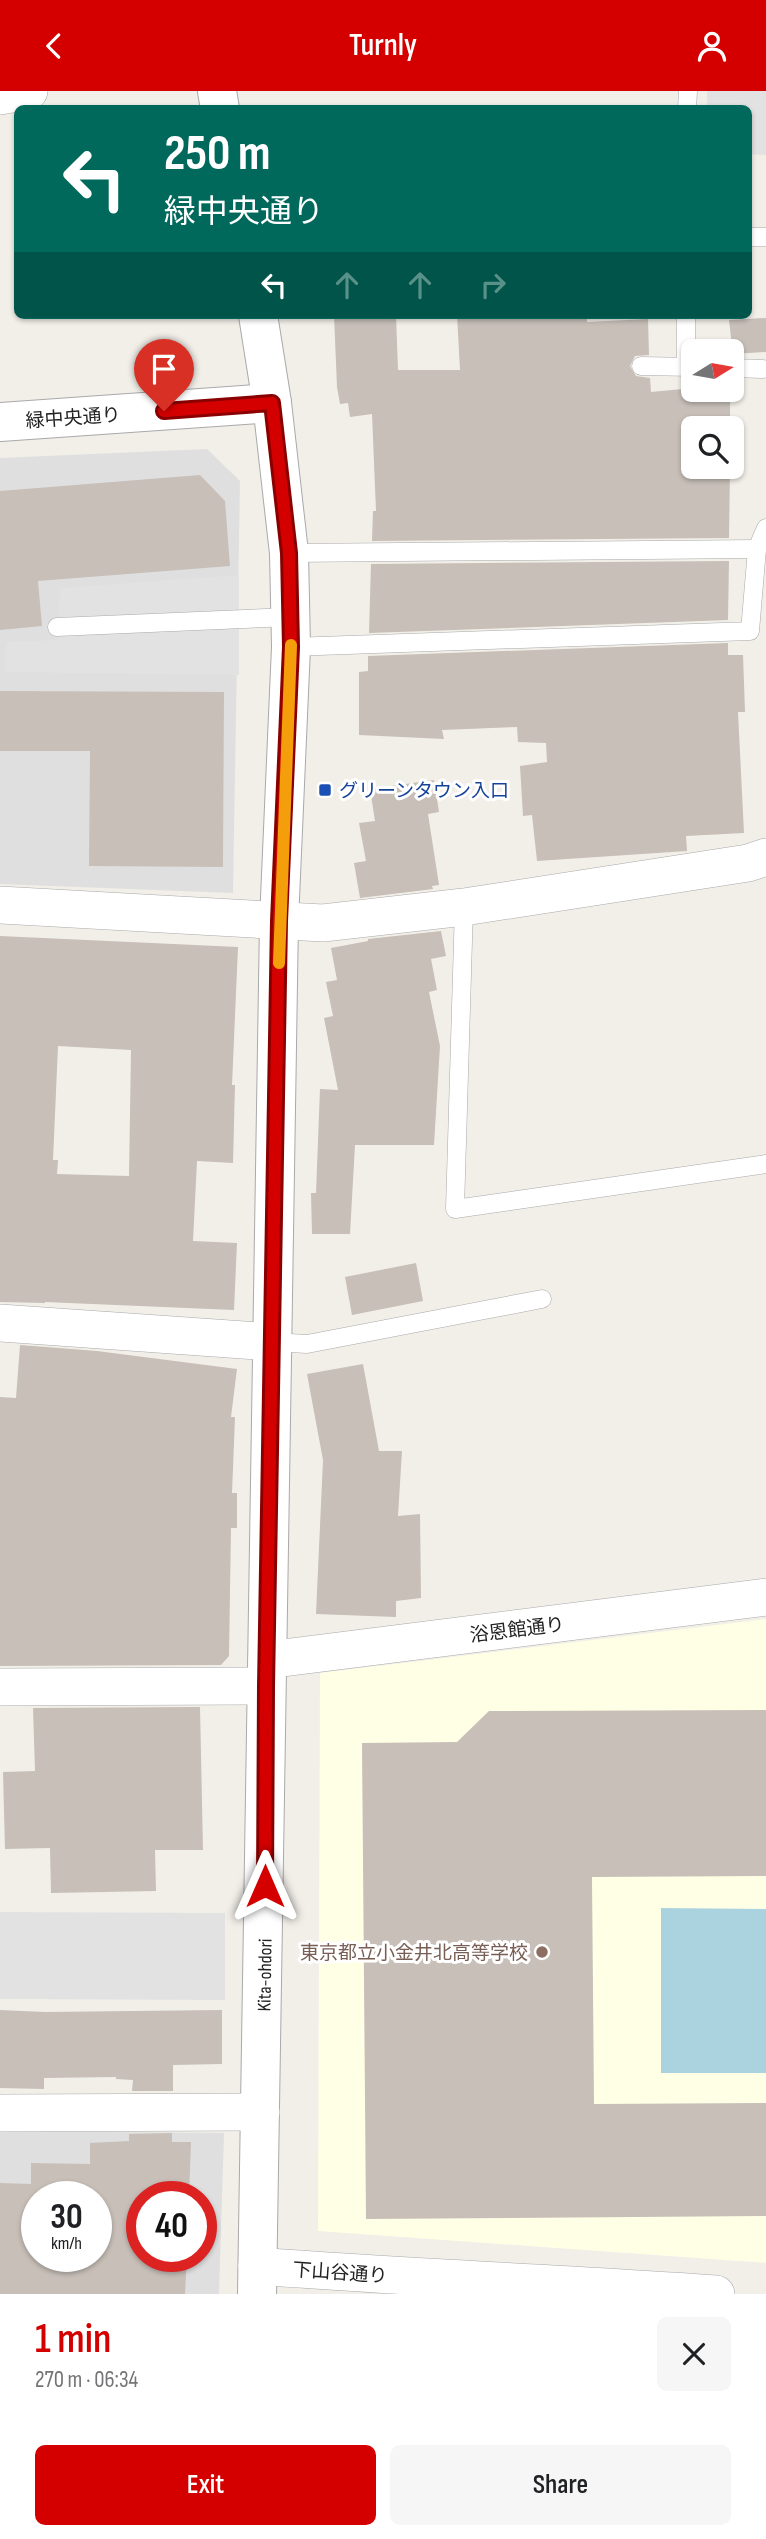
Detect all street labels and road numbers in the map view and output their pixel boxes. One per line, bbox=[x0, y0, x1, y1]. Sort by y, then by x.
street label: 緑中央通り bbox=[25, 404, 121, 433]
street label: 浴恩館通り bbox=[469, 1613, 566, 1648]
street label: Kita-ohdori bbox=[253, 1938, 278, 2012]
street label: 下山谷通り bbox=[292, 2259, 388, 2288]

